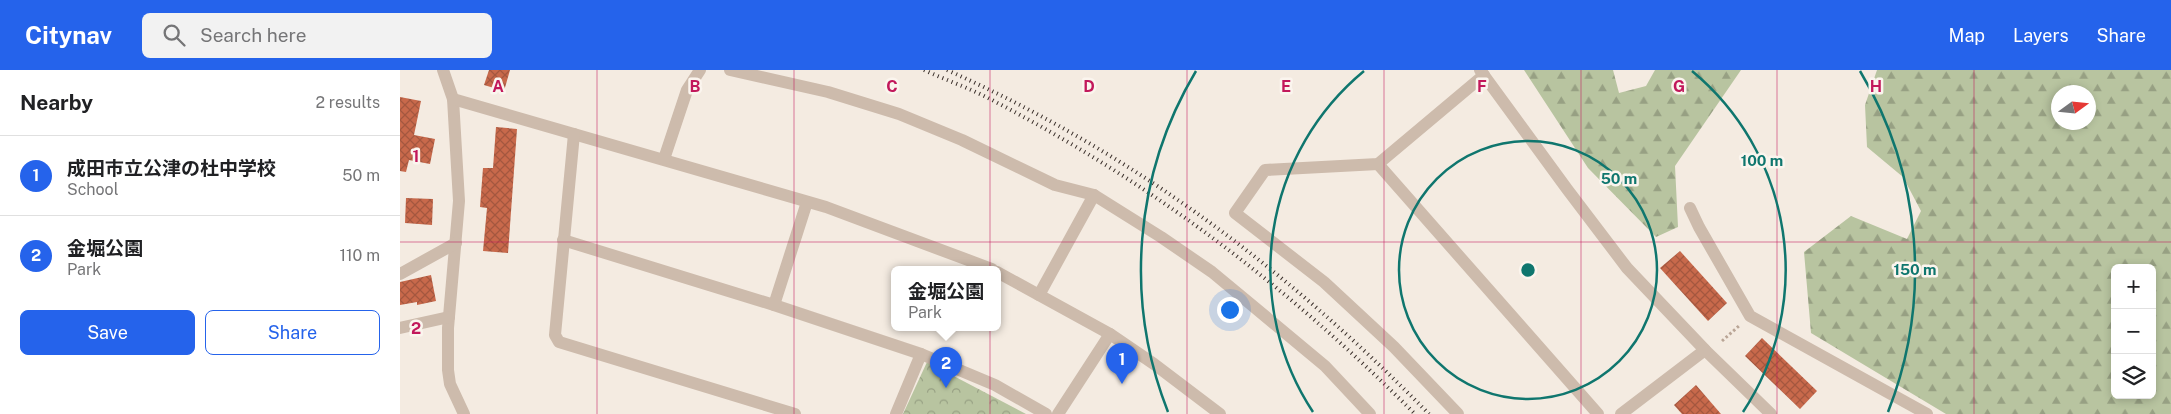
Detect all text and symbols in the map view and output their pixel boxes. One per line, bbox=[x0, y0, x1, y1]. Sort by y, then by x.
search box bbox=[142, 13, 492, 58]
text: Citynav bbox=[25, 21, 112, 49]
icon: search bbox=[160, 21, 188, 49]
text: Search here bbox=[200, 24, 307, 46]
text: Map bbox=[1949, 25, 1985, 46]
text: Layers bbox=[2013, 25, 2069, 46]
text: Share bbox=[2097, 25, 2146, 46]
text: A bbox=[492, 77, 504, 96]
text: B bbox=[690, 77, 701, 96]
text: C bbox=[886, 77, 898, 96]
text: D bbox=[1083, 77, 1095, 96]
text: E bbox=[1281, 77, 1291, 96]
text: F bbox=[1477, 77, 1487, 96]
text: G bbox=[1673, 77, 1685, 96]
text: H bbox=[1870, 77, 1882, 96]
north arrow bbox=[2051, 85, 2096, 130]
text: Nearby bbox=[20, 90, 93, 115]
text: 2 results bbox=[315, 93, 380, 112]
text: 1 bbox=[413, 147, 419, 166]
text: 100 m bbox=[1741, 152, 1783, 169]
text: 成田市立公津の杜中学校 bbox=[67, 157, 276, 179]
text: 1 bbox=[33, 166, 39, 185]
text: 50 m bbox=[342, 166, 380, 185]
text: 50 m bbox=[1601, 170, 1637, 187]
text: School bbox=[67, 180, 118, 199]
text: 金堀公園 bbox=[67, 237, 143, 259]
text: 2 bbox=[31, 246, 41, 265]
text: 110 m bbox=[339, 246, 380, 265]
text: Park bbox=[67, 260, 101, 279]
centre of rings bbox=[1519, 261, 1537, 279]
text: 150 m bbox=[1893, 261, 1937, 278]
map controls bbox=[2111, 264, 2156, 399]
button: + bbox=[2111, 264, 2156, 309]
popup bbox=[891, 266, 1001, 331]
text: 金堀公園 bbox=[908, 280, 984, 302]
your location bbox=[1217, 297, 1243, 323]
text: Park bbox=[908, 303, 942, 322]
button: − bbox=[2111, 309, 2156, 354]
button: Save bbox=[20, 310, 195, 355]
button: Share bbox=[205, 310, 380, 355]
text: 2 bbox=[411, 319, 421, 338]
pin: 1 bbox=[1106, 343, 1138, 384]
pin: 2 bbox=[930, 347, 962, 388]
button: layers bbox=[2111, 354, 2156, 399]

